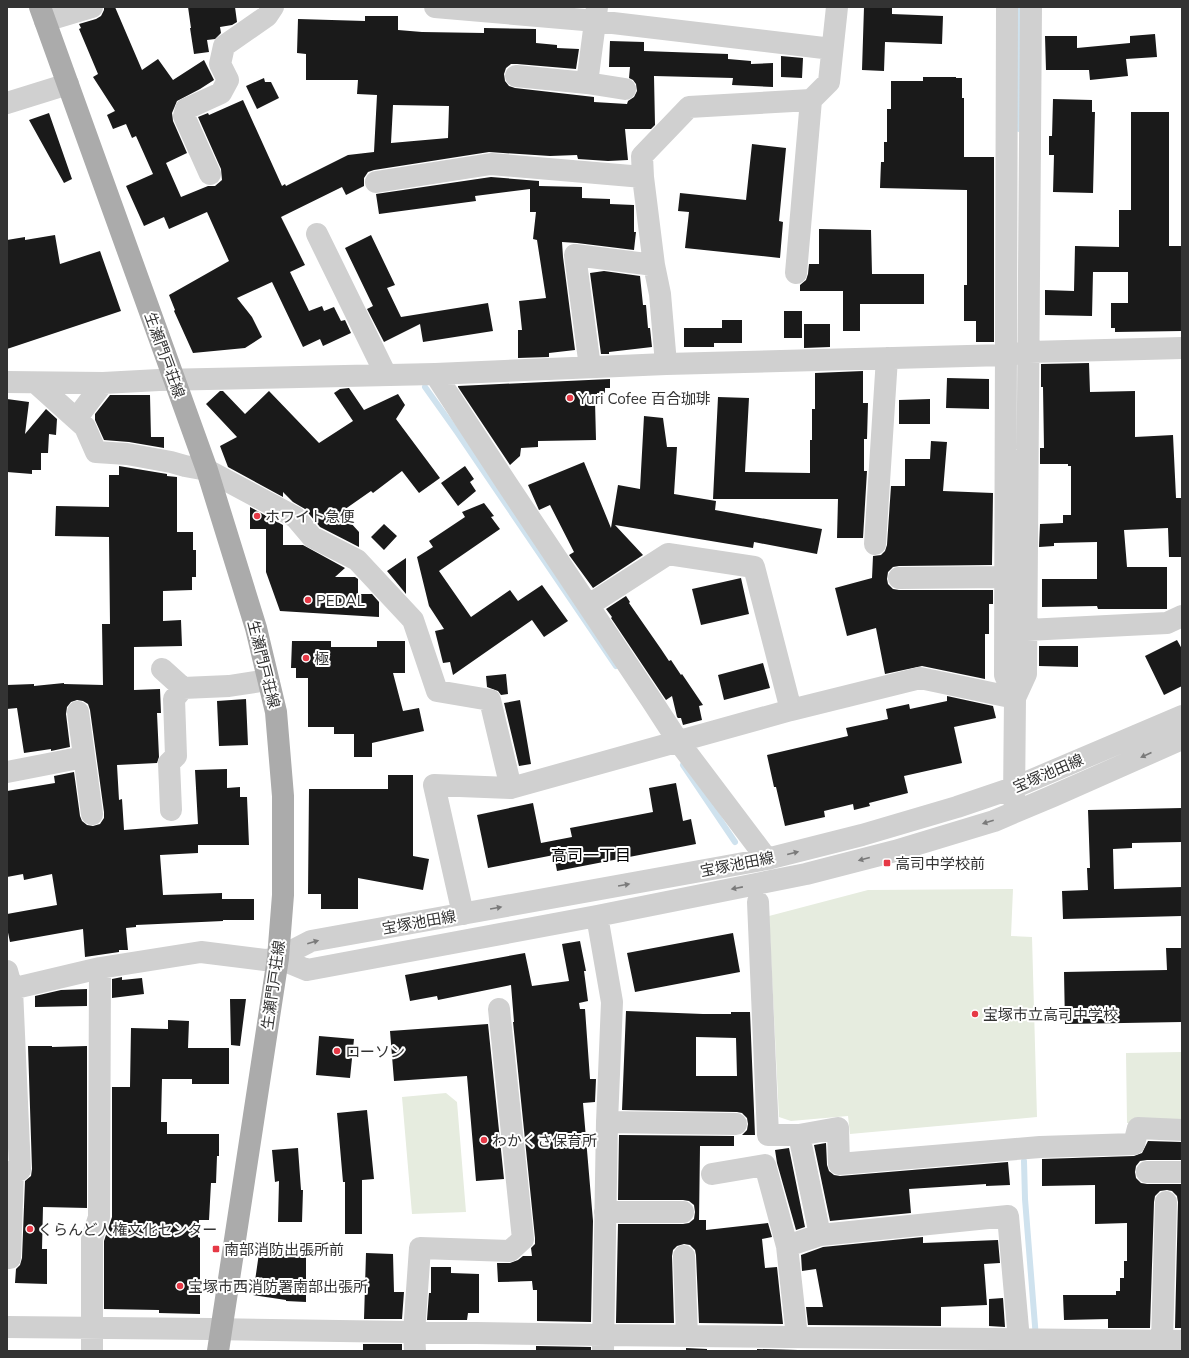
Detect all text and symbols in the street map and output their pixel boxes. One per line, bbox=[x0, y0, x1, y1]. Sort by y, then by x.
street label: 生瀬門戸荘線 bbox=[141, 309, 189, 401]
place label: Yuri Cofee 百合珈琲 bbox=[577, 389, 711, 408]
marker: Yuri Cofee 百合珈琲 bbox=[565, 393, 575, 403]
place label: ホワイト急便 bbox=[265, 507, 355, 526]
marker: ホワイト急便 bbox=[252, 511, 262, 521]
place label: PEDAL bbox=[316, 591, 365, 610]
marker: PEDAL bbox=[303, 595, 313, 605]
street label: 生瀬門戸荘線 bbox=[244, 618, 284, 710]
place label: 極 bbox=[314, 649, 329, 668]
marker: 極 bbox=[301, 653, 311, 663]
street label: 宝塚池田線 bbox=[1010, 750, 1086, 796]
one-way arrow bbox=[1141, 752, 1152, 758]
one-way arrow bbox=[982, 819, 994, 825]
district label: 高司一丁目 bbox=[551, 845, 631, 865]
street label: 宝塚池田線 bbox=[698, 848, 776, 880]
one-way arrow bbox=[787, 849, 799, 855]
place label: 高司中学校前 bbox=[895, 854, 985, 873]
one-way arrow bbox=[857, 856, 869, 862]
marker: 高司中学校前 bbox=[882, 858, 892, 868]
one-way arrow bbox=[618, 882, 630, 888]
one-way arrow bbox=[731, 886, 743, 892]
one-way arrow bbox=[490, 905, 502, 911]
street label: 宝塚池田線 bbox=[380, 906, 458, 938]
one-way arrow bbox=[307, 938, 320, 944]
street label: 生瀬門戸荘線 bbox=[257, 939, 289, 1031]
place label: 宝塚市立高司中学校 bbox=[983, 1005, 1118, 1024]
marker: 宝塚市立高司中学校 bbox=[970, 1009, 980, 1019]
place label: ローソン bbox=[345, 1042, 405, 1061]
marker: ローソン bbox=[332, 1046, 342, 1056]
place label: わかくさ保育所 bbox=[492, 1131, 597, 1150]
marker: わかくさ保育所 bbox=[479, 1135, 489, 1145]
place label: くらんど人権文化センター bbox=[38, 1220, 218, 1239]
marker: くらんど人権文化センター bbox=[25, 1224, 35, 1234]
place label: 南部消防出張所前 bbox=[224, 1240, 344, 1259]
marker: 南部消防出張所前 bbox=[211, 1244, 221, 1254]
place label: 宝塚市西消防署南部出張所 bbox=[188, 1277, 368, 1296]
marker: 宝塚市西消防署南部出張所 bbox=[175, 1281, 185, 1291]

